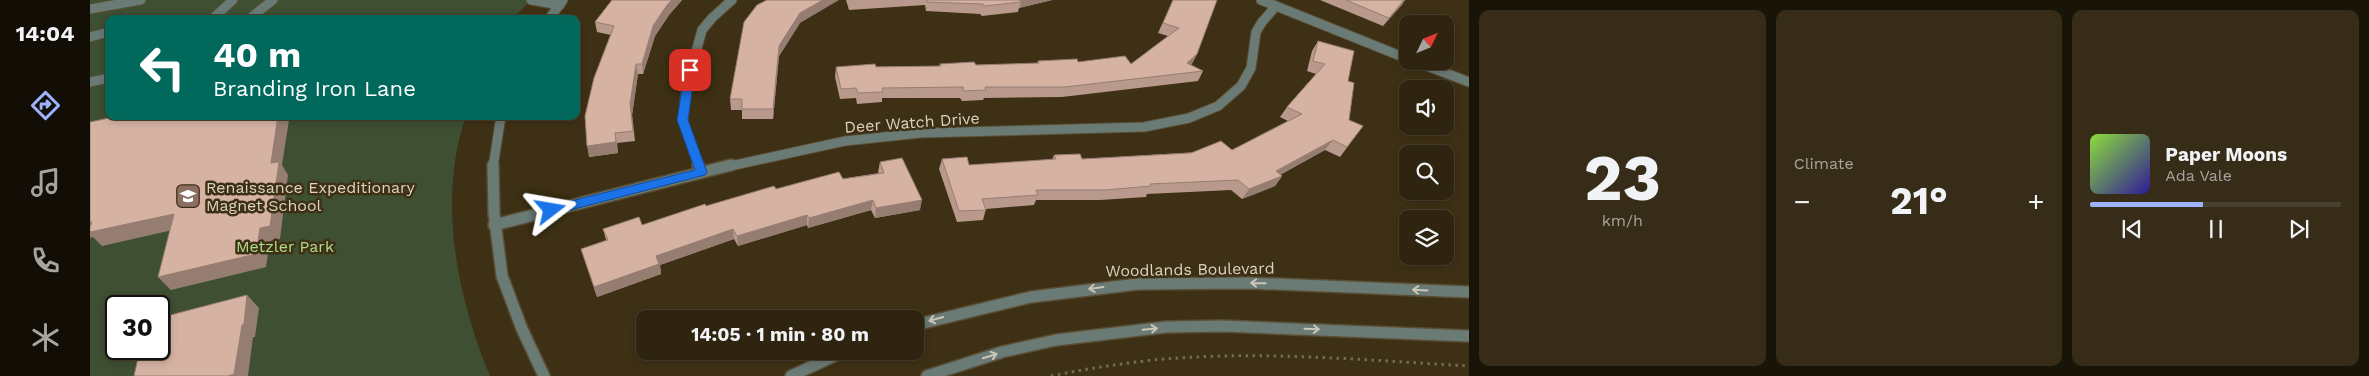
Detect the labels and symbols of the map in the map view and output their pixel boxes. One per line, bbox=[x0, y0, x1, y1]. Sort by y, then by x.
north arrow bbox=[1399, 15, 1454, 70]
pin bbox=[669, 49, 711, 91]
street label: Deer Watch Drive bbox=[844, 108, 980, 137]
place label: Renaissance Expeditionary Magnet School bbox=[206, 178, 416, 215]
school or university icon: Renaissance Expeditionary Magnet School bbox=[175, 183, 201, 209]
position arrow bbox=[524, 183, 576, 235]
park label: Metzler Park bbox=[236, 237, 334, 256]
street label: Woodlands Boulevard bbox=[1105, 259, 1275, 280]
one-way arrow bbox=[1250, 279, 1266, 288]
one-way arrow bbox=[1088, 283, 1104, 293]
one-way arrow bbox=[1413, 285, 1429, 294]
speed limit sign: 30 bbox=[105, 295, 170, 360]
one-way arrow bbox=[929, 314, 945, 324]
one-way arrow bbox=[1141, 324, 1157, 333]
one-way arrow bbox=[1304, 325, 1320, 334]
one-way arrow bbox=[981, 350, 997, 360]

